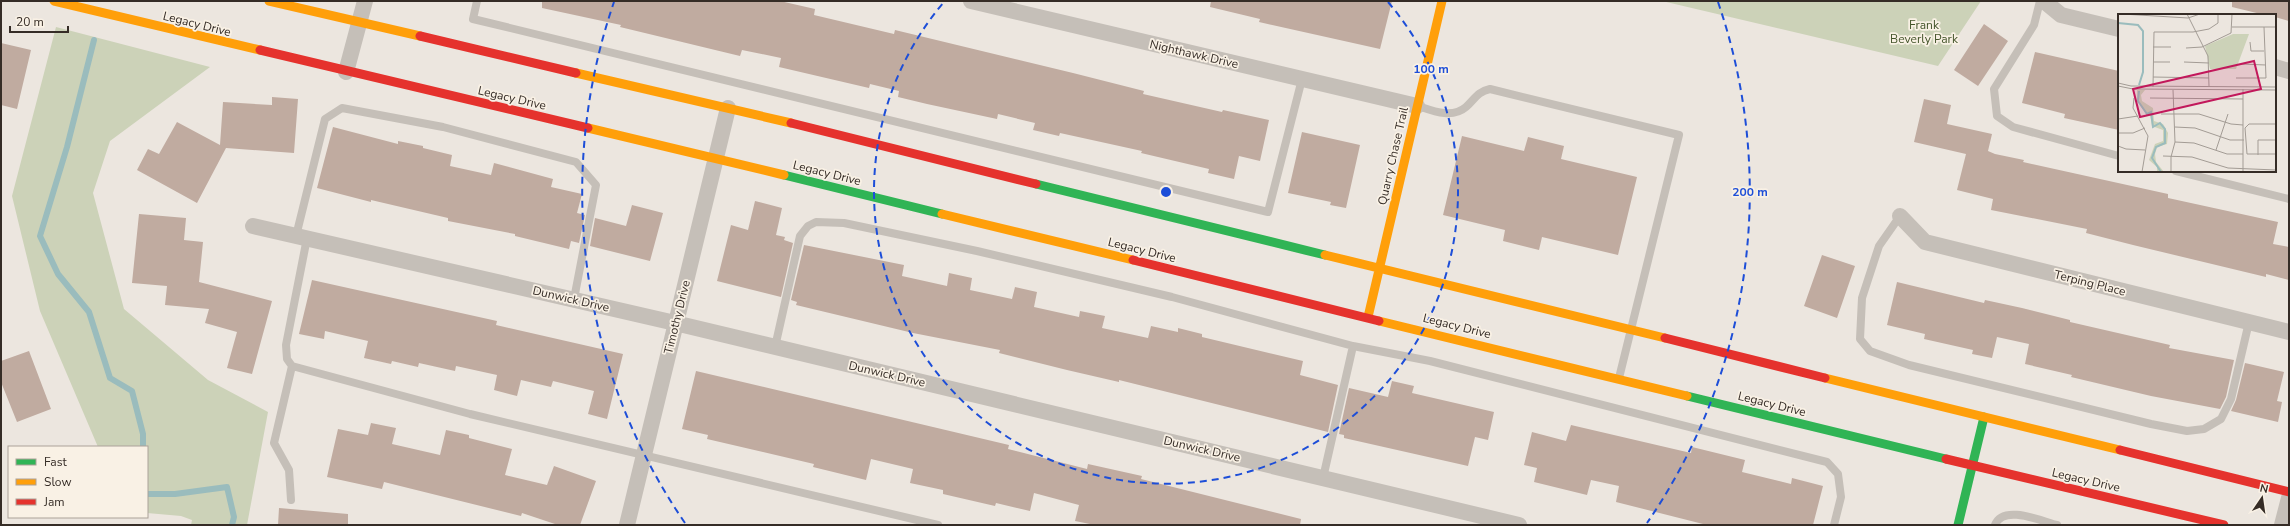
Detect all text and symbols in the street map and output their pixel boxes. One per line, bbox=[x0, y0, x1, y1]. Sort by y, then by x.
scale bar bbox=[10, 8, 68, 34]
street label: Legacy Drive bbox=[161, 8, 233, 40]
text: 20 m bbox=[16, 14, 44, 30]
inset map bbox=[2118, 14, 2276, 172]
park label: Frank Beverly Park bbox=[1890, 17, 1959, 47]
street label: Nighthawk Drive bbox=[1148, 36, 1240, 72]
text: 100 m bbox=[1413, 61, 1449, 77]
street label: Legacy Drive bbox=[476, 82, 548, 114]
street label: Quarry Chase Trail bbox=[1374, 105, 1412, 207]
street label: Legacy Drive bbox=[791, 157, 863, 189]
text: 200 m bbox=[1732, 184, 1768, 200]
centre of rings bbox=[1159, 185, 1173, 199]
street label: Legacy Drive bbox=[1106, 234, 1178, 266]
street label: Terping Place bbox=[2053, 266, 2127, 300]
street label: Timothy Drive bbox=[660, 278, 694, 356]
street label: Dunwick Drive bbox=[531, 282, 611, 316]
street label: Legacy Drive bbox=[1421, 310, 1493, 342]
street label: Dunwick Drive bbox=[847, 357, 927, 391]
street label: Legacy Drive bbox=[1736, 388, 1808, 420]
street label: Dunwick Drive bbox=[1162, 432, 1242, 466]
legend bbox=[8, 446, 148, 518]
text: Fast bbox=[44, 454, 67, 470]
street label: Legacy Drive bbox=[2050, 464, 2122, 496]
text: Slow bbox=[44, 474, 72, 490]
north arrow bbox=[2242, 478, 2282, 518]
text: N bbox=[2258, 481, 2270, 497]
text: Jam bbox=[43, 494, 65, 510]

